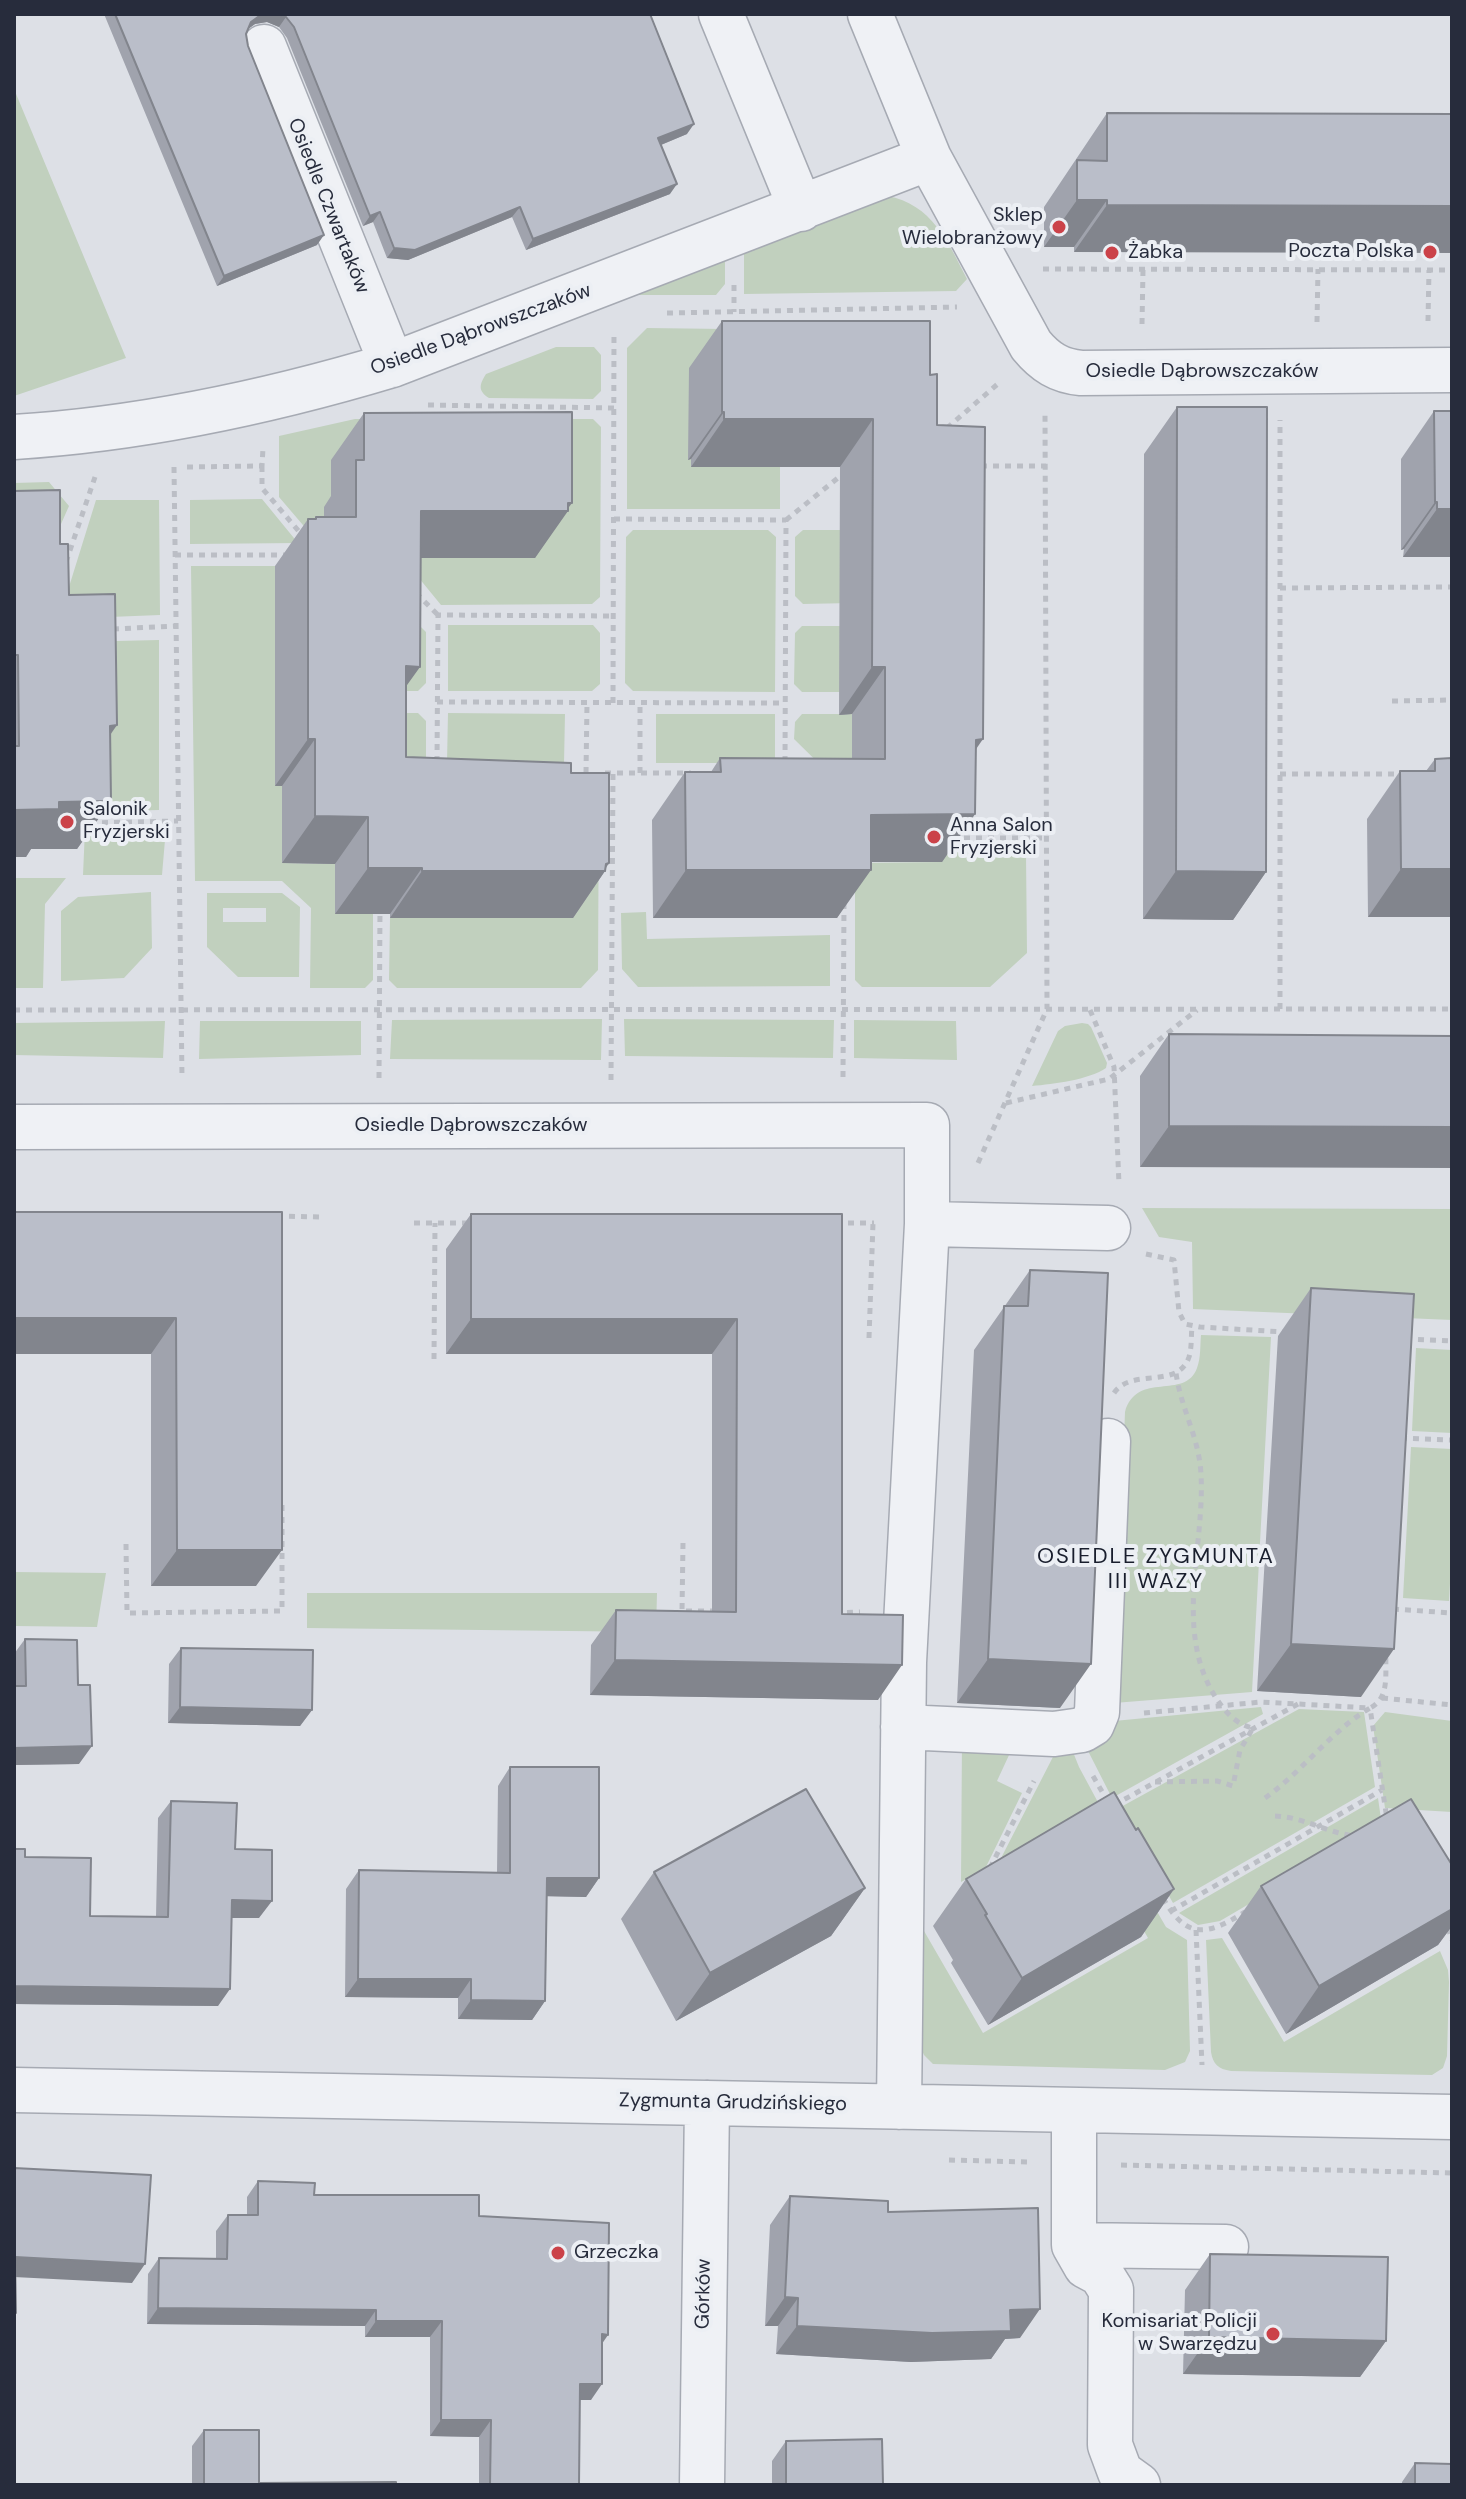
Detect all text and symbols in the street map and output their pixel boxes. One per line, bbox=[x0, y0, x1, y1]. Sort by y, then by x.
street label: Osiedle Czwartaków bbox=[282, 115, 374, 297]
place label: Sklep Wielobranżowy bbox=[902, 204, 1043, 251]
marker: Sklep Wielobranżowy bbox=[1050, 218, 1068, 236]
place label: Poczta Polska bbox=[1288, 240, 1414, 264]
place label: Żabka bbox=[1128, 241, 1183, 265]
marker: Poczta Polska bbox=[1421, 243, 1439, 261]
marker: Żabka bbox=[1103, 244, 1121, 262]
street label: Osiedle Dąbrowszczaków bbox=[367, 279, 595, 381]
street label: Osiedle Dąbrowszczaków bbox=[1085, 360, 1319, 384]
place label: Salonik Fryzjerski bbox=[83, 798, 170, 845]
marker: Salonik Fryzjerski bbox=[58, 813, 76, 831]
place label: Anna Salon Fryzjerski bbox=[950, 814, 1053, 861]
marker: Anna Salon Fryzjerski bbox=[925, 828, 943, 846]
street label: Osiedle Dąbrowszczaków bbox=[354, 1114, 588, 1138]
district label: OSIEDLE ZYGMUNTA III WAZY bbox=[1037, 1544, 1275, 1596]
street label: Zygmunta Grudzińskiego bbox=[619, 2089, 847, 2117]
place label: Grzeczka bbox=[574, 2241, 659, 2265]
marker: Grzeczka bbox=[549, 2244, 567, 2262]
street label: Górków bbox=[691, 2259, 717, 2329]
place label: Komisariat Policji w Swarzędzu bbox=[1101, 2310, 1257, 2357]
marker: Komisariat Policji w Swarzędzu bbox=[1264, 2325, 1282, 2343]

